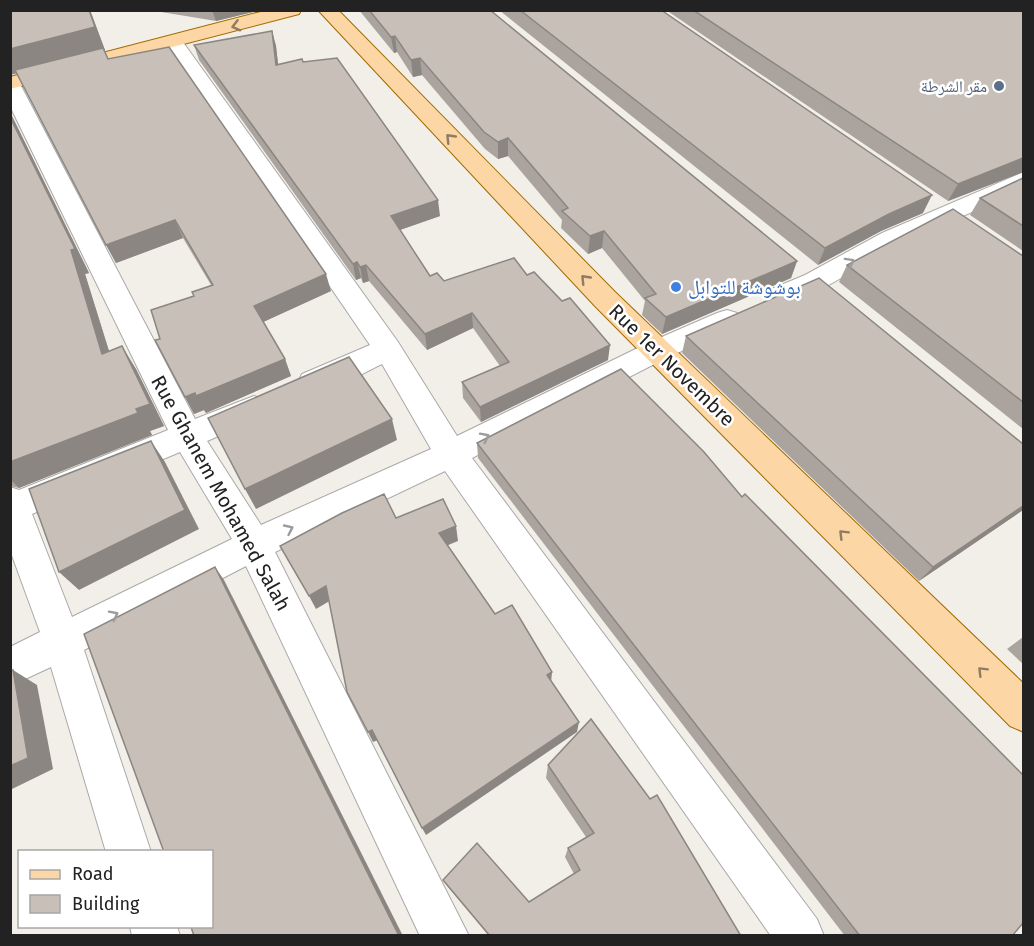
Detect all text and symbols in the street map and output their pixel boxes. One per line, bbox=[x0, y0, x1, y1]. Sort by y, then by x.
one-way arrow bbox=[231, 19, 241, 32]
place label: مقر الشرطة bbox=[921, 77, 987, 96]
marker: مقر الشرطة bbox=[992, 79, 1006, 93]
one-way arrow bbox=[446, 135, 457, 146]
one-way arrow bbox=[843, 258, 854, 269]
one-way arrow bbox=[581, 275, 592, 286]
place label: بوشوشة للتوابل bbox=[688, 275, 801, 299]
marker: بوشوشة للتوابل bbox=[669, 280, 683, 294]
street label: Rue 1er Novembre bbox=[604, 299, 740, 431]
street label: Rue Ghanem Mohamed Salah bbox=[146, 371, 296, 615]
one-way arrow bbox=[478, 433, 489, 445]
one-way arrow bbox=[283, 524, 294, 536]
one-way arrow bbox=[840, 531, 851, 542]
one-way arrow bbox=[108, 611, 119, 622]
one-way arrow bbox=[978, 668, 989, 679]
legend bbox=[18, 850, 213, 928]
text: Road bbox=[72, 863, 114, 885]
text: Building bbox=[72, 893, 140, 915]

